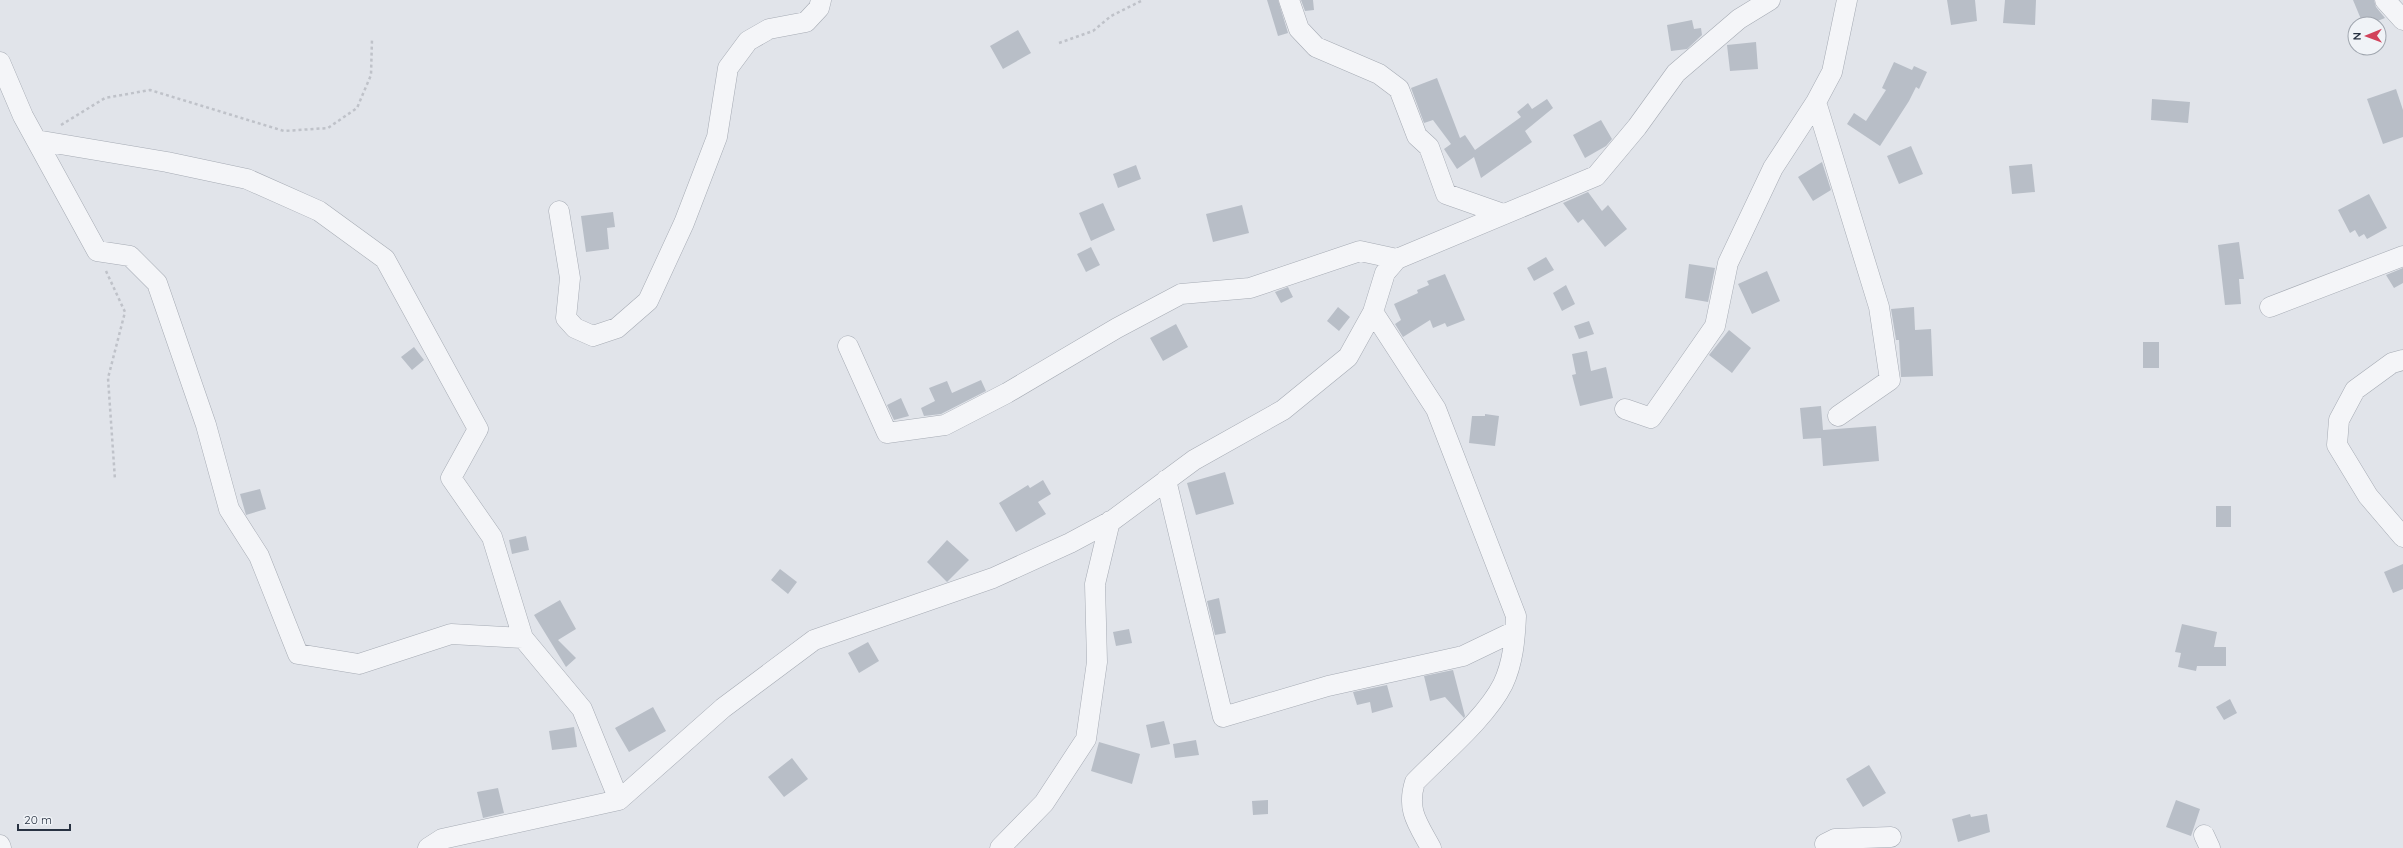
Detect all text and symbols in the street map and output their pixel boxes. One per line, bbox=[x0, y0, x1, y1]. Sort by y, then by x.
north arrow bbox=[2347, 16, 2387, 56]
text: N bbox=[2350, 32, 2364, 40]
scale bar bbox=[18, 806, 70, 832]
text: 20 m bbox=[24, 812, 52, 827]

